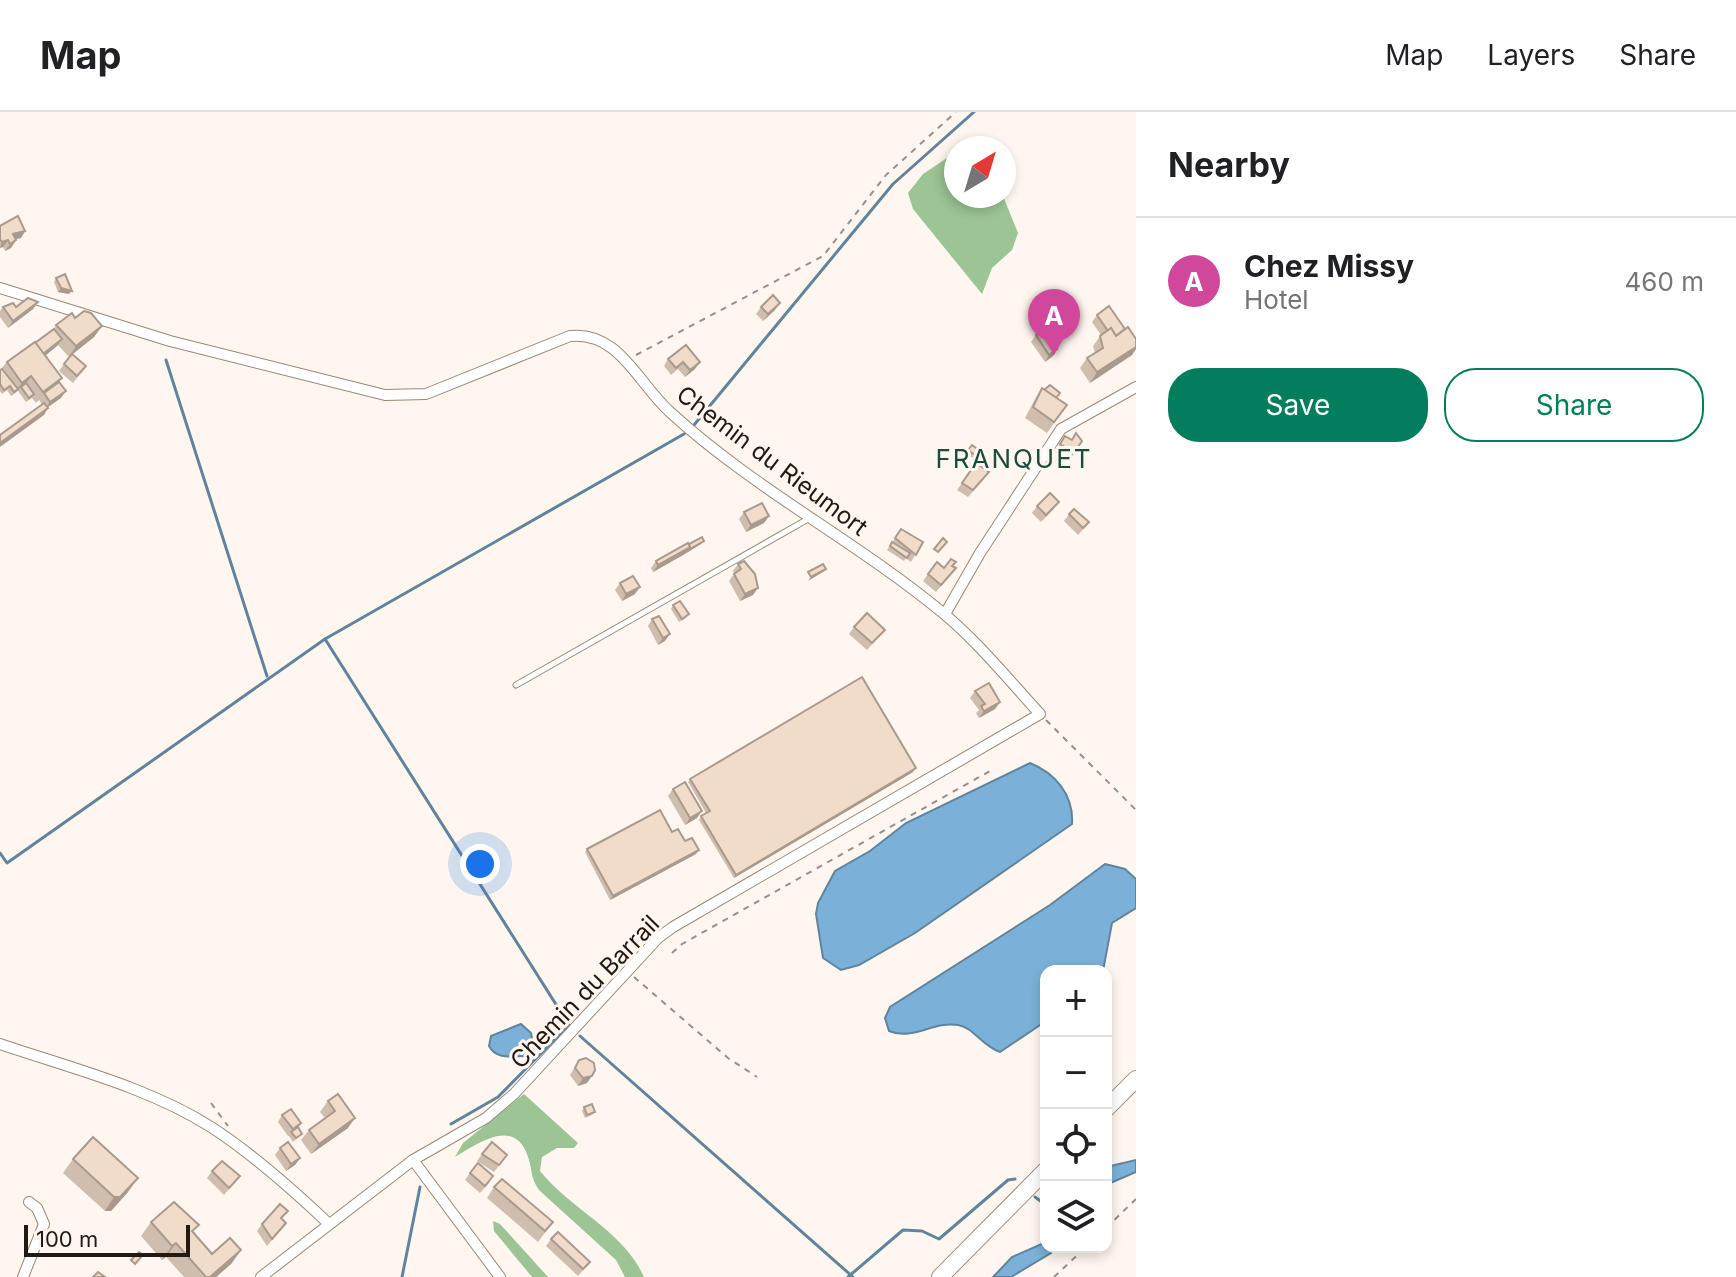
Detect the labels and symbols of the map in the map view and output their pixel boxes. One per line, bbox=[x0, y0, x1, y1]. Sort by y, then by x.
north arrow bbox=[944, 136, 1016, 208]
pin: A bbox=[1028, 289, 1080, 355]
street label: Chemin du Rieumort bbox=[671, 379, 873, 542]
district label: FRANQUET bbox=[935, 443, 1093, 474]
your location bbox=[460, 844, 500, 884]
street label: Chemin du Barrail bbox=[504, 909, 665, 1074]
scale bar bbox=[24, 1221, 190, 1257]

